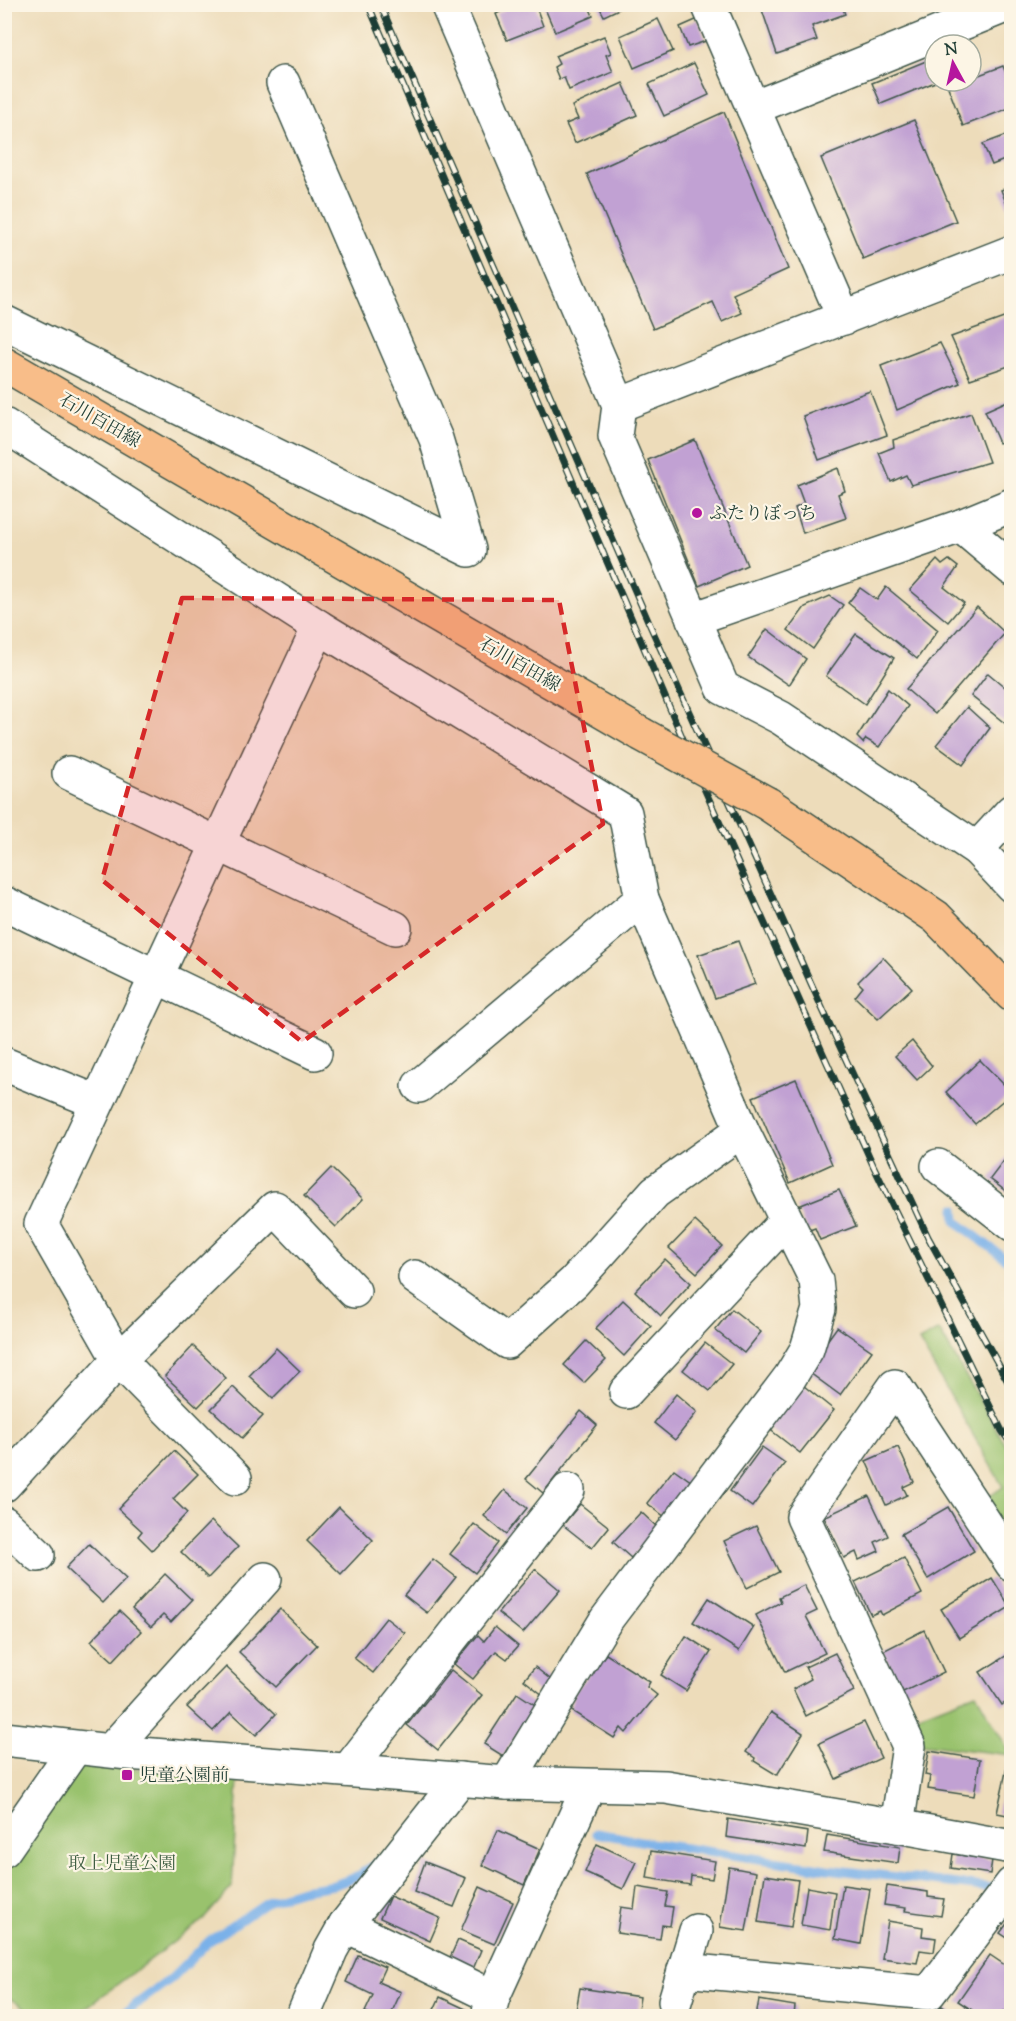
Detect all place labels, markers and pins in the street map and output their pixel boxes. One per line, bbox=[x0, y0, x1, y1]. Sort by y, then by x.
place label: ふたりぼっち bbox=[709, 502, 817, 528]
marker: ふたりぼっち bbox=[690, 506, 704, 520]
place label: 児童公園前 bbox=[139, 1764, 229, 1790]
marker: 児童公園前 bbox=[120, 1768, 134, 1782]

